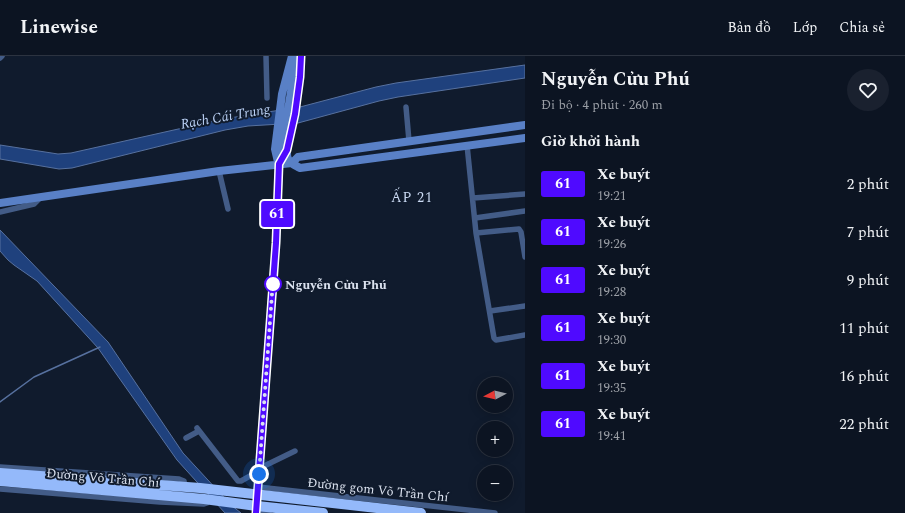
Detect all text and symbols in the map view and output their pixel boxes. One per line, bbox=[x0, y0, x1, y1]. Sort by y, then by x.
text: Linewise bbox=[20, 13, 98, 42]
text: Bản đồ bbox=[728, 17, 771, 38]
text: Lớp bbox=[793, 17, 817, 38]
text: Chia sẻ bbox=[839, 17, 885, 38]
text: Nguyễn Cửu Phú bbox=[541, 65, 690, 94]
button: heart bbox=[847, 69, 889, 111]
text: Đi bộ · 4 phút · 260 m bbox=[541, 95, 663, 115]
water label: Rạch Cái Trung bbox=[179, 98, 272, 135]
text: Giờ khởi hành bbox=[541, 130, 640, 153]
text: Xe buýt bbox=[597, 163, 650, 186]
text: 61 bbox=[555, 173, 571, 194]
text: 2 phút bbox=[847, 173, 889, 196]
text: 19:21 bbox=[597, 186, 626, 206]
district label: ẤP 21 bbox=[391, 187, 433, 208]
line badge: 61 bbox=[259, 201, 295, 227]
text: 61 bbox=[269, 203, 285, 224]
text: Xe buýt bbox=[597, 211, 650, 234]
text: 61 bbox=[555, 221, 571, 242]
text: 7 phút bbox=[847, 221, 889, 244]
text: 19:26 bbox=[597, 234, 626, 254]
text: Xe buýt bbox=[597, 259, 650, 282]
text: 61 bbox=[555, 269, 571, 290]
text: 9 phút bbox=[847, 269, 889, 292]
marker: Nguyễn Cửu Phú bbox=[264, 275, 282, 293]
place label: Nguyễn Cửu Phú bbox=[285, 275, 387, 295]
text: 19:28 bbox=[597, 282, 626, 302]
text: Xe buýt bbox=[597, 307, 650, 330]
text: 61 bbox=[555, 317, 571, 338]
text: 11 phút bbox=[839, 317, 889, 340]
text: 19:30 bbox=[597, 330, 626, 350]
text: Xe buýt bbox=[597, 355, 650, 378]
text: 61 bbox=[555, 365, 571, 386]
text: 16 phút bbox=[839, 365, 889, 388]
north arrow bbox=[477, 377, 513, 413]
map controls bbox=[477, 377, 513, 501]
text: 19:35 bbox=[597, 378, 626, 398]
text: Xe buýt bbox=[597, 403, 650, 426]
text: 61 bbox=[555, 413, 571, 434]
text: 22 phút bbox=[839, 413, 889, 436]
button: + bbox=[477, 421, 513, 457]
text: 19:41 bbox=[597, 426, 626, 446]
street label: Đường Võ Trần Chí bbox=[46, 463, 161, 493]
your location bbox=[249, 464, 269, 484]
button: − bbox=[477, 465, 513, 501]
street label: Đường gom Võ Trần Chí bbox=[306, 473, 450, 507]

